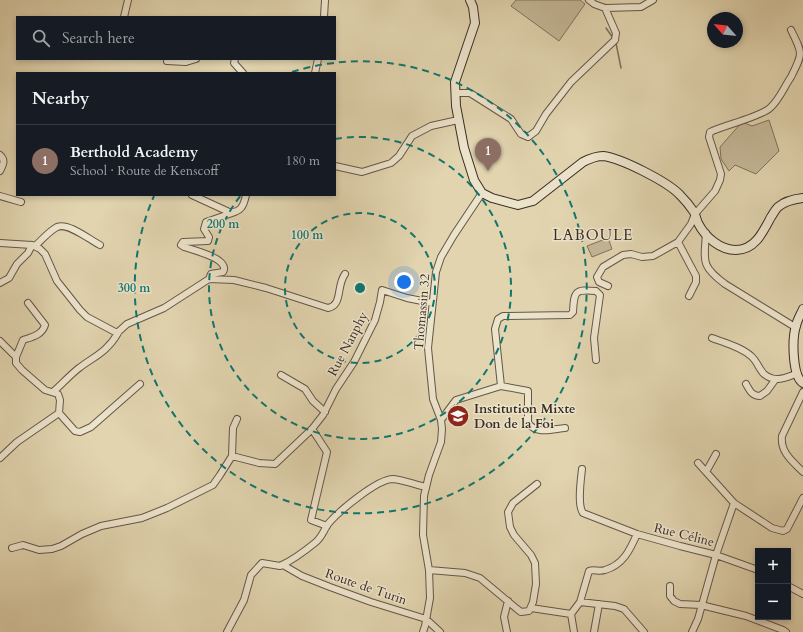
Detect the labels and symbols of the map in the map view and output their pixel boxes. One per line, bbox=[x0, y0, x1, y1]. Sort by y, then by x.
north arrow bbox=[707, 12, 743, 48]
pin: 1 bbox=[475, 138, 501, 171]
text: 200 m bbox=[207, 216, 240, 232]
district label: LABOULE bbox=[553, 225, 633, 245]
text: 100 m bbox=[291, 227, 324, 243]
your location bbox=[394, 272, 414, 292]
street label: Thomassin 32 bbox=[410, 273, 434, 351]
text: 300 m bbox=[118, 280, 151, 296]
centre of rings bbox=[353, 281, 367, 295]
street label: Rue Nanphy bbox=[323, 309, 373, 379]
place label: Institution Mixte Don de la Foi bbox=[474, 400, 576, 433]
school or university icon: Institution Mixte Don de la Foi bbox=[445, 403, 471, 429]
street label: Rue Céline bbox=[652, 519, 716, 551]
street label: Route de Turin bbox=[323, 565, 410, 610]

